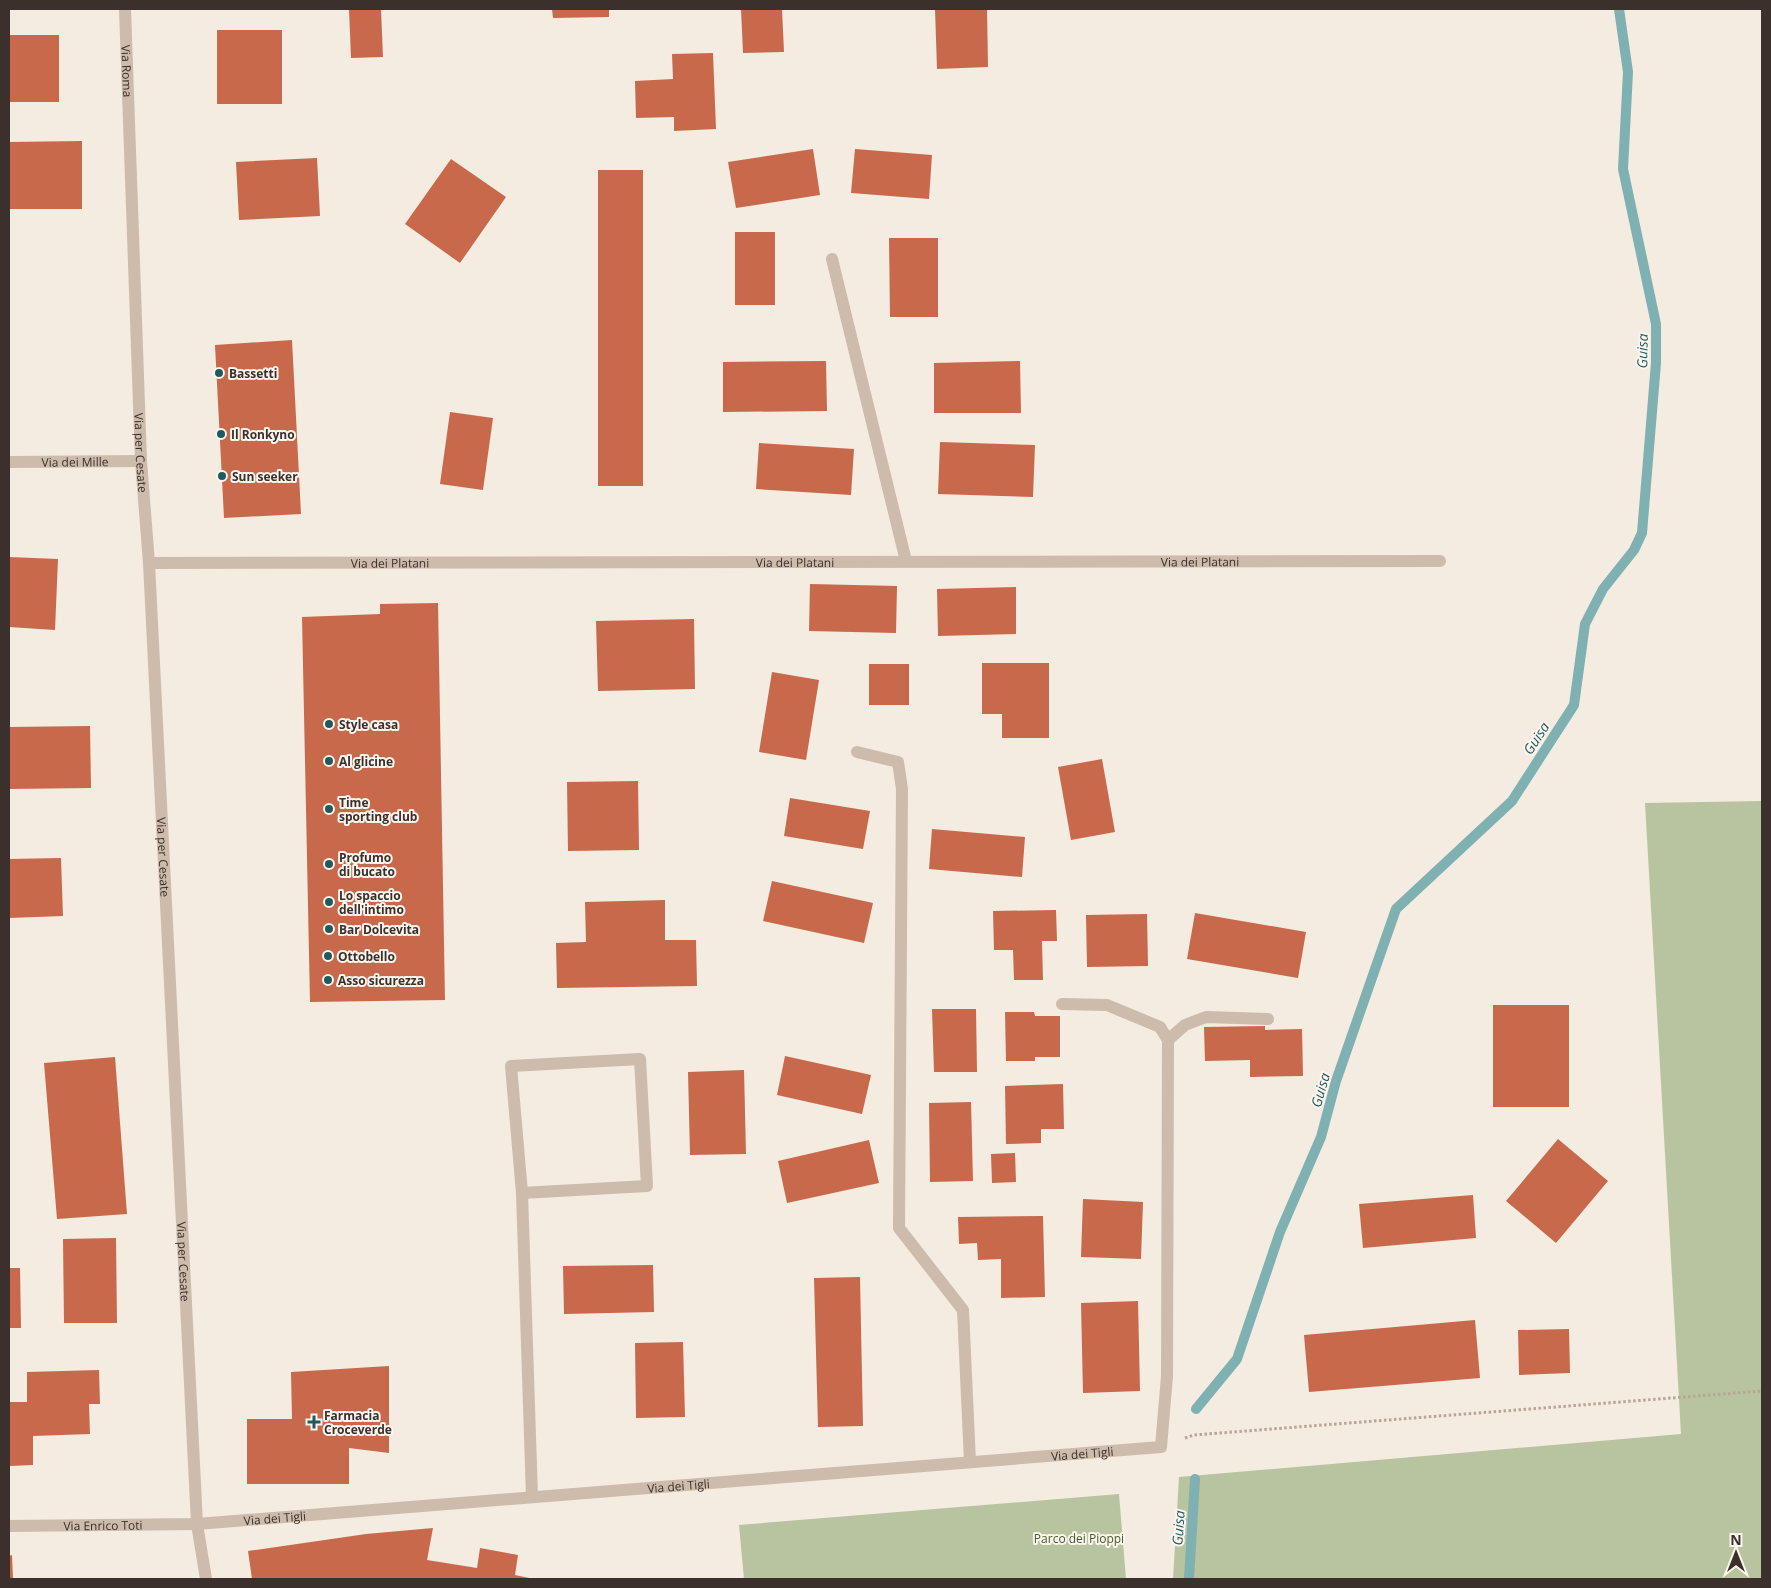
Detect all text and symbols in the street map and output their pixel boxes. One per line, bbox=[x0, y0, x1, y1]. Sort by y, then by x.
street label: Via Roma bbox=[118, 44, 137, 97]
water label: Guisa bbox=[1632, 333, 1652, 369]
place label: Bassetti bbox=[229, 365, 277, 382]
marker: Bassetti bbox=[213, 367, 225, 379]
street label: Via per Cesate bbox=[131, 413, 152, 493]
place label: Il Ronkyno bbox=[231, 426, 295, 443]
marker: Il Ronkyno bbox=[215, 428, 227, 440]
street label: Via dei Mille bbox=[41, 453, 109, 470]
place label: Sun seeker bbox=[232, 468, 298, 485]
marker: Sun seeker bbox=[216, 470, 228, 482]
street label: Via dei Platani bbox=[756, 553, 834, 571]
street label: Via dei Platani bbox=[1161, 553, 1239, 570]
street label: Via dei Platani bbox=[351, 554, 429, 571]
place label: Style casa bbox=[339, 716, 398, 733]
marker: Style casa bbox=[323, 718, 335, 730]
water label: Guisa bbox=[1518, 718, 1554, 758]
place label: Al glicine bbox=[339, 753, 393, 770]
marker: Al glicine bbox=[323, 755, 335, 767]
place label: Time sporting club bbox=[339, 794, 418, 825]
marker: Time sporting club bbox=[323, 803, 335, 815]
street label: Via per Cesate bbox=[153, 817, 174, 898]
place label: Profumo di bucato bbox=[339, 849, 395, 880]
marker: Profumo di bucato bbox=[323, 858, 335, 870]
place label: Lo spaccio dell'intimo bbox=[339, 887, 404, 918]
marker: Lo spaccio dell'intimo bbox=[323, 896, 335, 908]
place label: Bar Dolcevita bbox=[339, 921, 419, 938]
marker: Bar Dolcevita bbox=[323, 923, 335, 935]
place label: Ottobello bbox=[338, 948, 395, 965]
marker: Ottobello bbox=[322, 950, 334, 962]
place label: Asso sicurezza bbox=[338, 972, 424, 989]
marker: Asso sicurezza bbox=[322, 974, 334, 986]
water label: Guisa bbox=[1306, 1070, 1334, 1109]
street label: Via per Cesate bbox=[173, 1221, 194, 1302]
place label: Farmacia Croceverde bbox=[324, 1407, 392, 1438]
marker: Farmacia Croceverde bbox=[308, 1416, 320, 1428]
street label: Via dei Tigli bbox=[1050, 1442, 1114, 1464]
street label: Via dei Tigli bbox=[647, 1475, 710, 1497]
street label: Via dei Tigli bbox=[243, 1507, 307, 1529]
water label: Guisa bbox=[1167, 1510, 1189, 1546]
street label: Via Enrico Toti bbox=[63, 1516, 143, 1534]
north arrow bbox=[1711, 1528, 1761, 1578]
park label: Parco dei Pioppi bbox=[1034, 1530, 1124, 1547]
text: N bbox=[1730, 1530, 1742, 1549]

